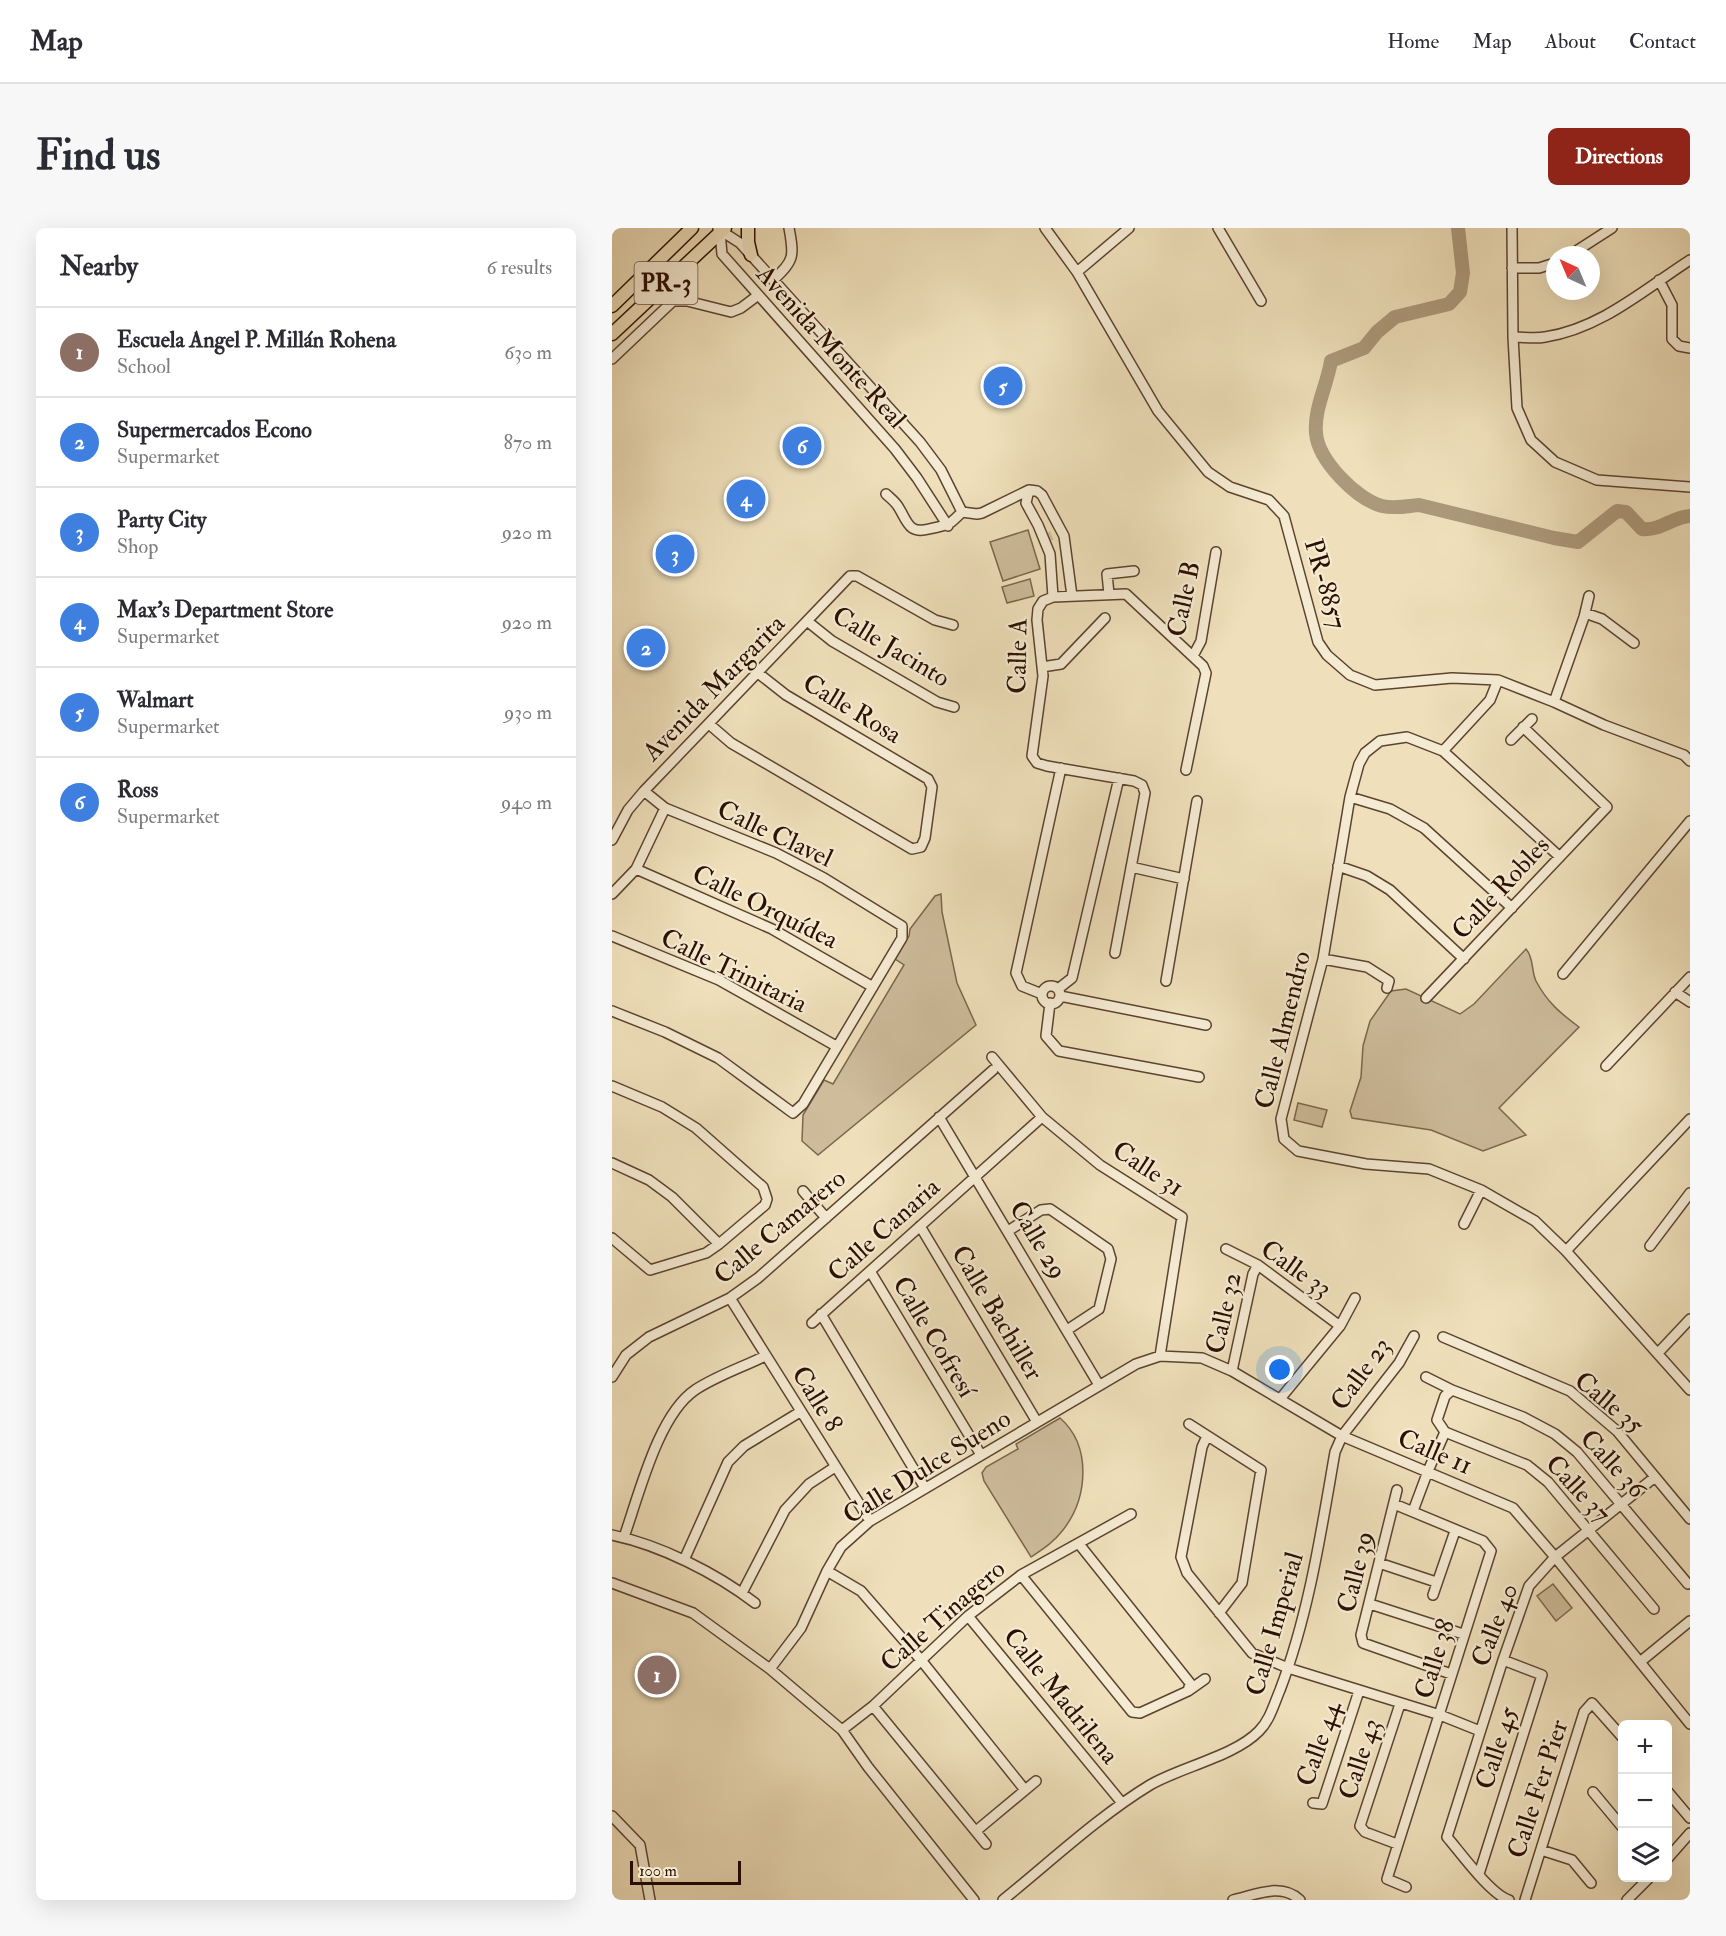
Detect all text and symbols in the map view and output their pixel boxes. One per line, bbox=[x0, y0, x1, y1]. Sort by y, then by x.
text: Map bbox=[30, 24, 83, 59]
text: Home bbox=[1387, 28, 1439, 55]
text: Map bbox=[1472, 28, 1512, 55]
text: About bbox=[1545, 28, 1596, 55]
text: Contact bbox=[1629, 28, 1696, 55]
button: Directions bbox=[1548, 128, 1690, 185]
text: Find us bbox=[36, 130, 160, 182]
north arrow bbox=[1546, 246, 1600, 300]
text: Nearby bbox=[60, 251, 138, 283]
text: 6 results bbox=[486, 255, 552, 280]
street label: Avenida Monte Real bbox=[749, 258, 913, 436]
road number: PR-3 bbox=[634, 262, 698, 304]
text: Escuela Angel P. Millán Rohena bbox=[117, 326, 396, 354]
text: 1 bbox=[76, 340, 83, 365]
text: 630 m bbox=[504, 340, 552, 365]
text: School bbox=[117, 354, 171, 379]
pin: 5 bbox=[984, 364, 1022, 408]
text: Supermercados Econo bbox=[117, 416, 312, 444]
pin: 6 bbox=[782, 424, 822, 468]
text: 2 bbox=[74, 430, 85, 455]
text: 870 m bbox=[504, 430, 552, 455]
text: Supermarket bbox=[117, 444, 220, 469]
pin: 4 bbox=[726, 476, 766, 522]
text: Party City bbox=[117, 506, 207, 534]
text: 3 bbox=[76, 520, 83, 545]
text: 920 m bbox=[502, 520, 552, 545]
pin: 3 bbox=[656, 532, 694, 576]
text: Shop bbox=[117, 534, 158, 559]
street label: PR-8857 bbox=[1297, 535, 1353, 633]
street label: Calle B bbox=[1160, 558, 1208, 640]
text: Max's Department Store bbox=[117, 596, 333, 624]
street label: Calle Jacinto bbox=[826, 599, 956, 695]
street label: Avenida Margarita bbox=[635, 608, 792, 769]
text: 4 bbox=[74, 610, 85, 635]
text: 920 m bbox=[502, 610, 552, 635]
street label: Calle A bbox=[1001, 617, 1035, 694]
text: Supermarket bbox=[117, 624, 220, 649]
pin: 2 bbox=[627, 626, 666, 670]
street label: Calle Rosa bbox=[797, 667, 907, 751]
text: Walmart bbox=[117, 686, 194, 714]
text: 5 bbox=[75, 700, 84, 725]
text: 930 m bbox=[504, 700, 552, 725]
text: Supermarket bbox=[117, 714, 220, 739]
text: Ross bbox=[117, 776, 158, 804]
text: 6 bbox=[74, 790, 85, 815]
text: 940 m bbox=[501, 790, 552, 815]
street label: Calle Clavel bbox=[712, 793, 838, 875]
text: Supermarket bbox=[117, 804, 220, 829]
street label: Calle Robles bbox=[1445, 830, 1557, 946]
street label: Calle Orquídea bbox=[687, 858, 843, 956]
street label: Calle Trinitaria bbox=[656, 922, 813, 1020]
street label: Calle Almendro bbox=[1248, 948, 1318, 1112]
street label: Calle 31 bbox=[1106, 1134, 1190, 1204]
street label: Calle Camarero bbox=[708, 1163, 852, 1291]
street label: Calle Canaria bbox=[821, 1171, 947, 1289]
street label: Calle 29 bbox=[1002, 1195, 1074, 1285]
street label: Calle 33 bbox=[1254, 1233, 1338, 1305]
street label: Calle Bachiller bbox=[944, 1240, 1050, 1387]
street label: Calle 32 bbox=[1199, 1269, 1249, 1357]
street label: Calle Cofresí bbox=[885, 1271, 984, 1405]
street label: Calle 23 bbox=[1324, 1331, 1398, 1417]
your location bbox=[1265, 1355, 1294, 1384]
street label: Calle 8 bbox=[785, 1360, 849, 1438]
street label: Calle 35 bbox=[1568, 1365, 1651, 1442]
street label: Calle Dulce Sueno bbox=[837, 1403, 1017, 1531]
street label: Calle 11 bbox=[1393, 1422, 1477, 1482]
street label: Calle 36 bbox=[1573, 1423, 1654, 1506]
street label: Calle 37 bbox=[1539, 1448, 1617, 1530]
street label: Calle 39 bbox=[1330, 1528, 1382, 1616]
street label: Calle Imperial bbox=[1239, 1548, 1312, 1700]
street label: Calle Tinagero bbox=[874, 1553, 1012, 1679]
street label: Calle 40 bbox=[1465, 1579, 1525, 1671]
street label: Calle 38 bbox=[1408, 1615, 1462, 1703]
street label: Calle Madrilena bbox=[996, 1622, 1126, 1771]
pin: 1 bbox=[638, 1652, 676, 1698]
street label: Calle 44 bbox=[1290, 1697, 1349, 1790]
street label: Calle 45 bbox=[1469, 1702, 1525, 1793]
street label: Calle 43 bbox=[1332, 1714, 1388, 1804]
street label: Calle Fer Pier bbox=[1501, 1716, 1575, 1862]
map controls bbox=[1618, 1720, 1672, 1882]
button: + bbox=[1618, 1720, 1672, 1774]
button: − bbox=[1618, 1774, 1672, 1828]
button: layers bbox=[1618, 1828, 1672, 1882]
scale bar bbox=[630, 1858, 741, 1886]
text: 100 m bbox=[639, 1861, 677, 1881]

